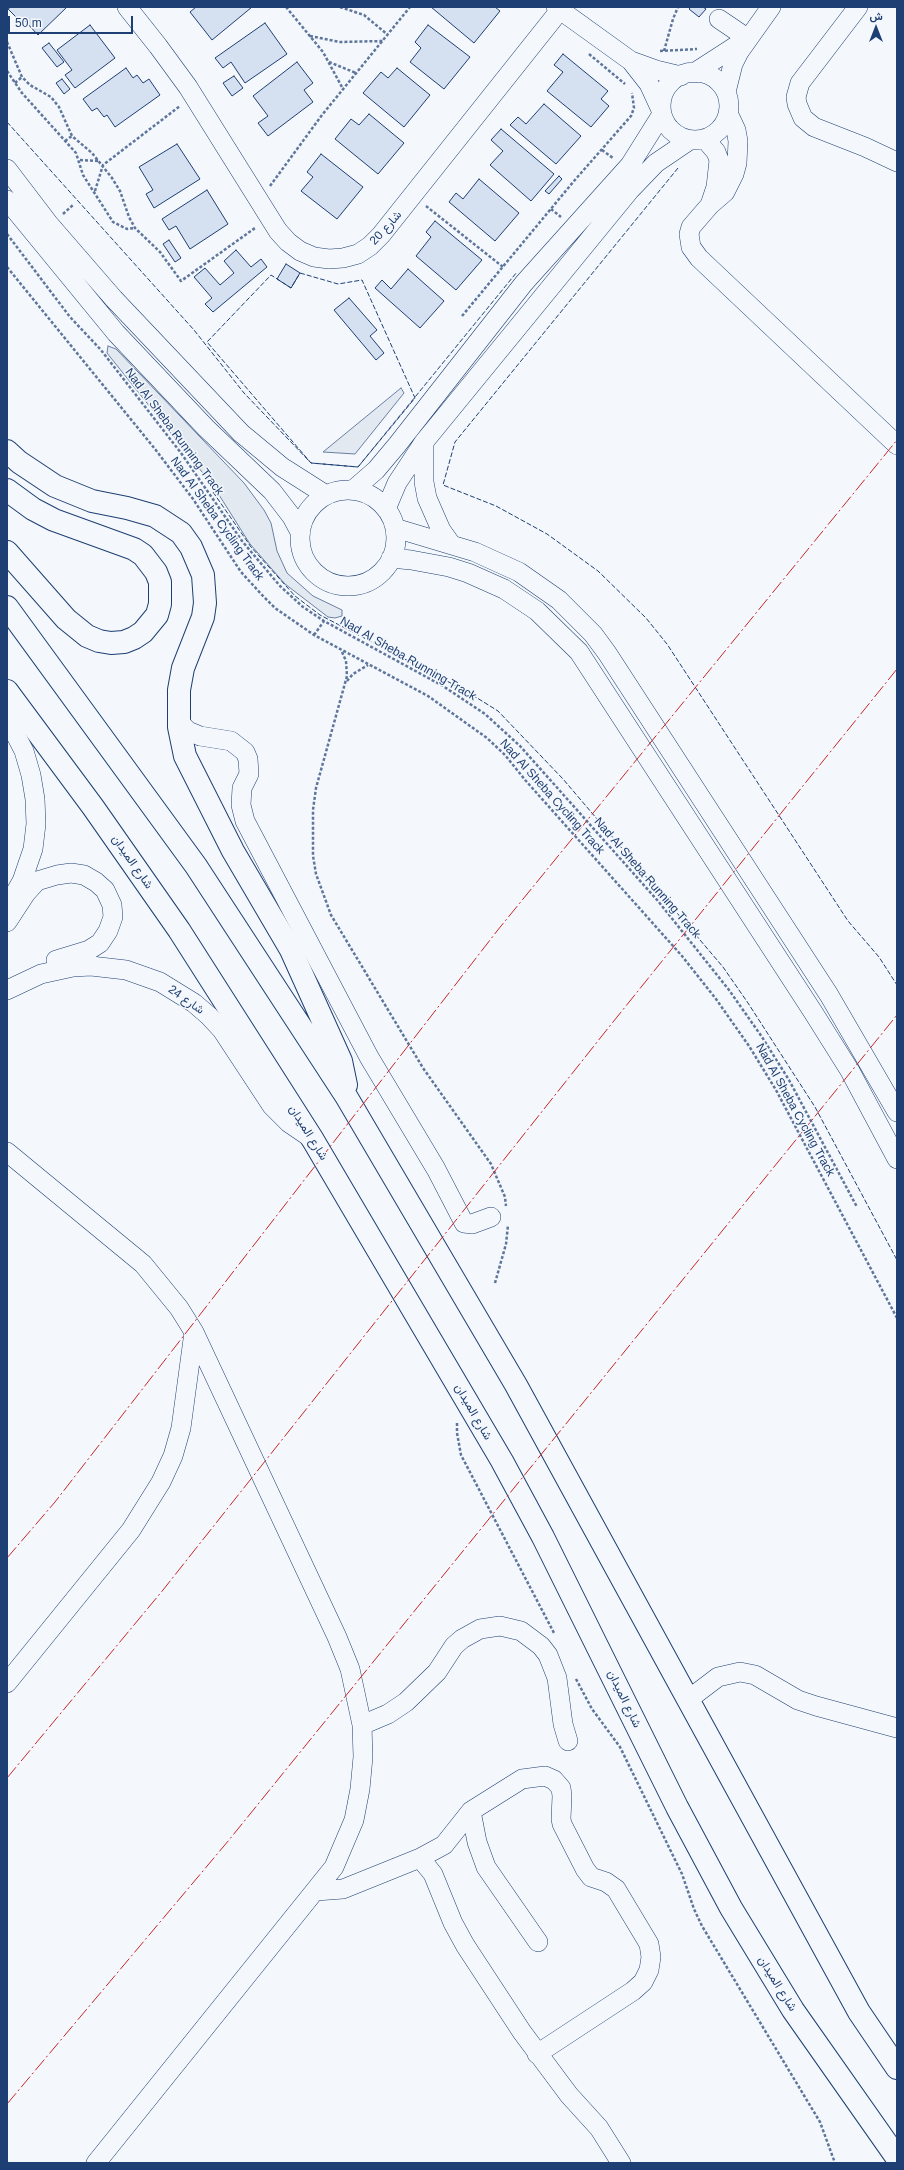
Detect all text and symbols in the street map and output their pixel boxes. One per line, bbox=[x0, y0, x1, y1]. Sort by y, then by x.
scale bar bbox=[10, 8, 135, 34]
north arrow bbox=[856, 8, 896, 48]
text: ش bbox=[869, 10, 883, 22]
text: 50 m bbox=[15, 16, 42, 30]
street label: شارع 20 bbox=[367, 208, 405, 248]
street label: Nad Al Sheba Running Track bbox=[122, 366, 226, 498]
street label: Nad Al Sheba Cycling Track bbox=[167, 454, 267, 584]
street label: Nad Al Sheba Running Track bbox=[337, 614, 479, 704]
street label: Nad Al Sheba Cycling Track bbox=[497, 737, 607, 857]
street label: Nad Al Sheba Running Track bbox=[591, 815, 703, 941]
street label: شارع الميدان bbox=[108, 832, 156, 892]
street label: شارع 24 bbox=[165, 982, 207, 1018]
street label: Nad Al Sheba Cycling Track bbox=[752, 1041, 838, 1179]
street label: شارع الميدان bbox=[285, 1103, 331, 1163]
street label: شارع الميدان bbox=[451, 1381, 495, 1443]
street label: شارع الميدان bbox=[604, 1668, 644, 1730]
street label: شارع الميدان bbox=[754, 1954, 800, 2014]

